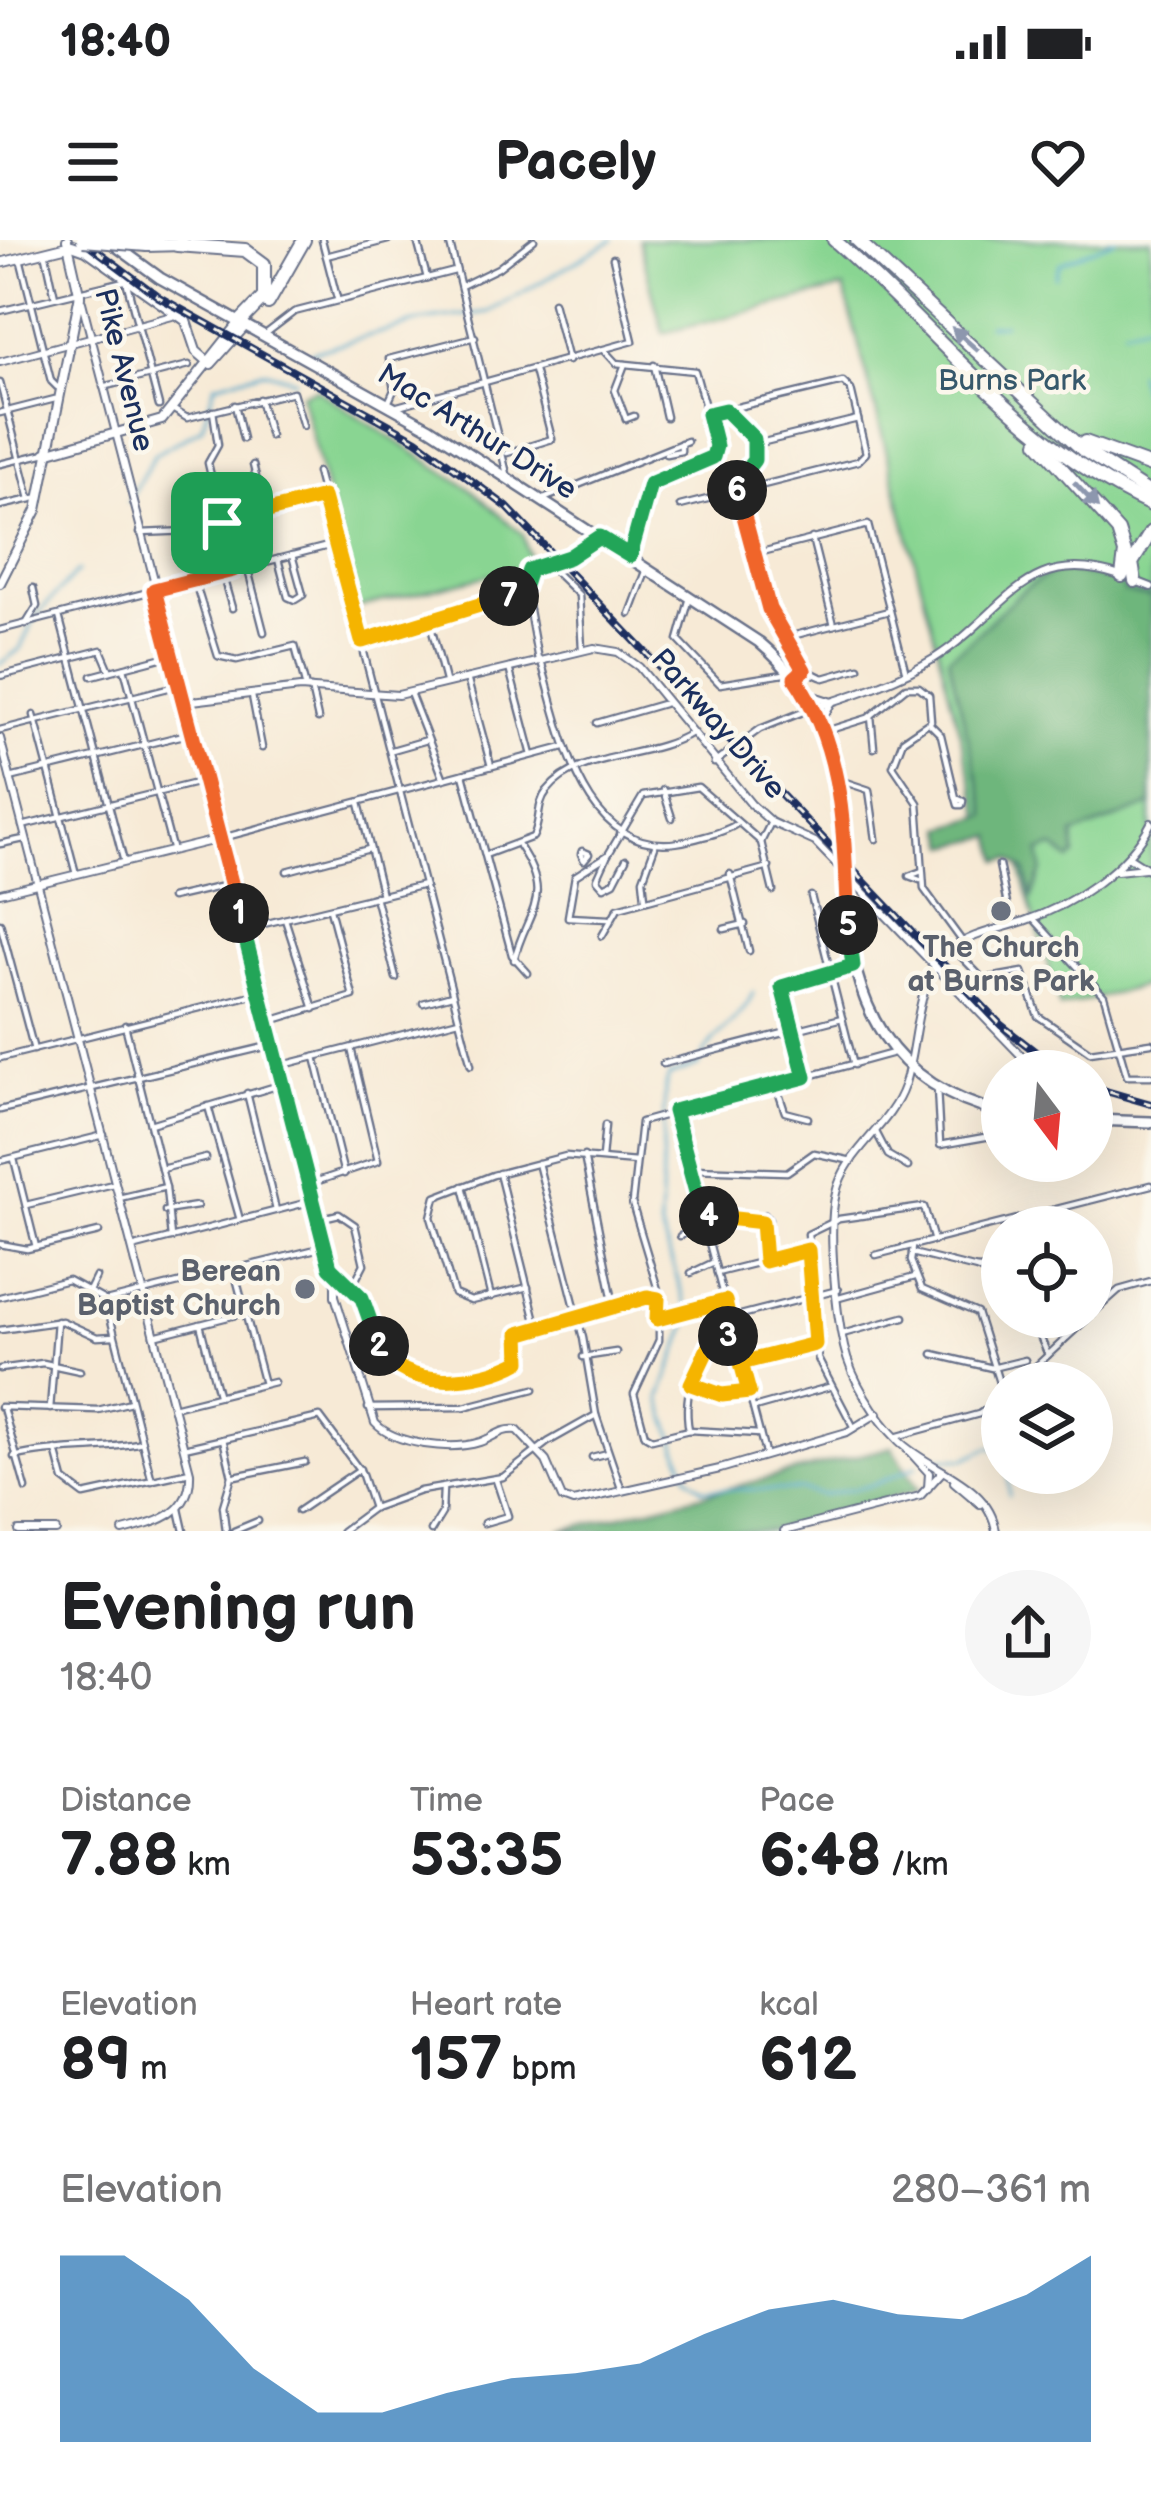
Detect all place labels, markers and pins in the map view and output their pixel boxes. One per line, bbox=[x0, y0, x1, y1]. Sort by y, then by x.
pin: 6 bbox=[707, 460, 767, 520]
pin bbox=[171, 472, 273, 574]
pin: 7 bbox=[479, 566, 539, 626]
pin: 1 bbox=[209, 883, 269, 943]
pin: 5 bbox=[818, 895, 878, 955]
marker: The Church at Burns Park bbox=[988, 898, 1014, 924]
place label: The Church at Burns Park bbox=[907, 930, 1095, 1000]
pin: 4 bbox=[679, 1186, 739, 1246]
place label: Berean Baptist Church bbox=[77, 1254, 281, 1324]
marker: Berean Baptist Church bbox=[292, 1276, 318, 1302]
pin: 3 bbox=[698, 1306, 758, 1366]
pin: 2 bbox=[349, 1316, 409, 1376]

